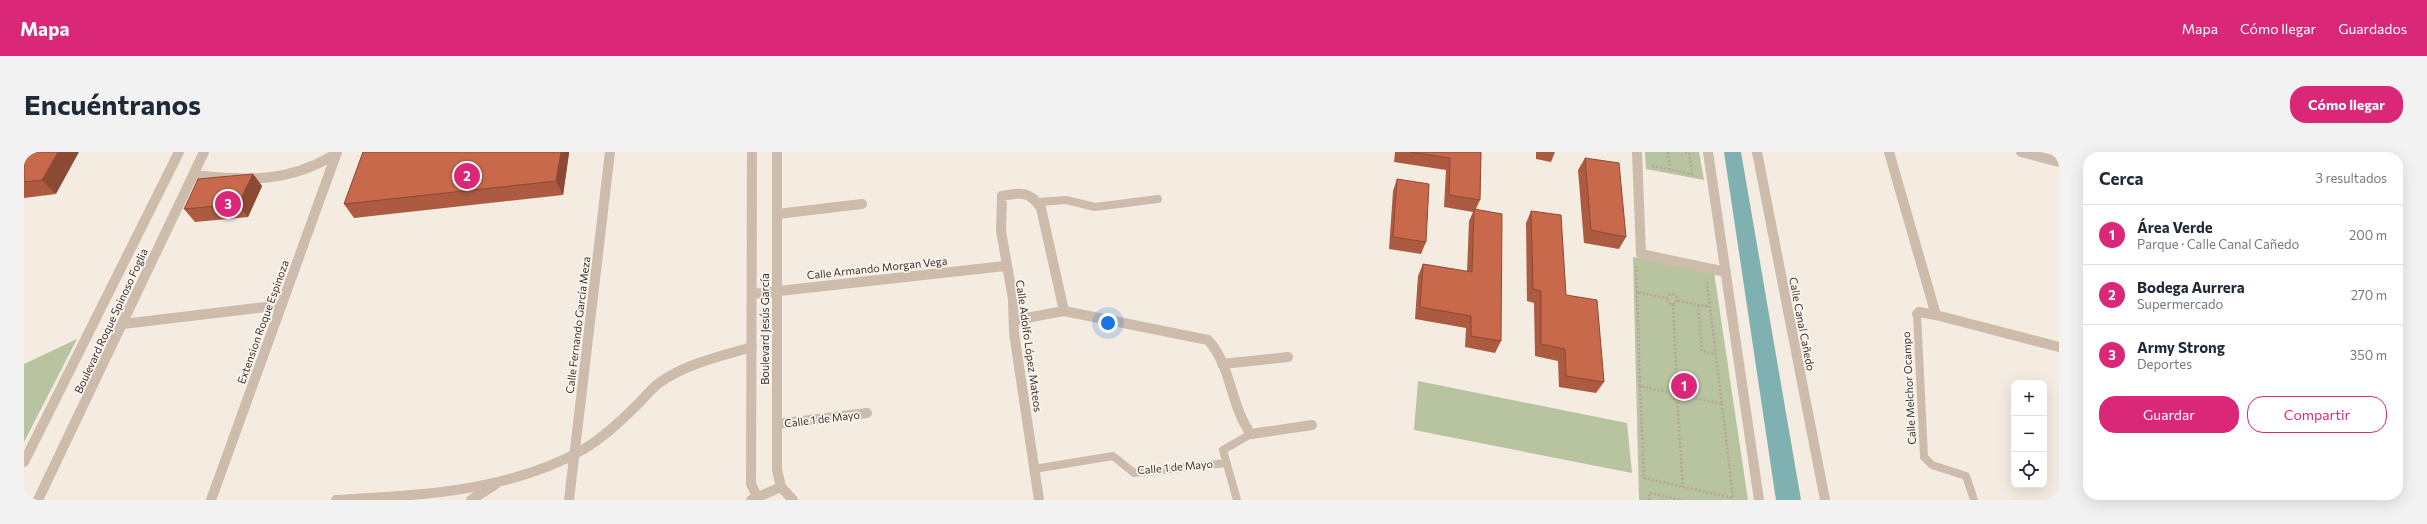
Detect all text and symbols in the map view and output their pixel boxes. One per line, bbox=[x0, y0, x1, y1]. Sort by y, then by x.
text: Mapa bbox=[20, 17, 69, 40]
text: Mapa bbox=[2182, 20, 2218, 37]
text: Cómo llegar bbox=[2240, 20, 2316, 37]
text: Guardados bbox=[2338, 20, 2407, 37]
button: Cómo llegar bbox=[2290, 86, 2403, 123]
text: Encuéntranos bbox=[24, 87, 201, 121]
pin: 2 bbox=[454, 161, 480, 191]
text: Cerca bbox=[2099, 168, 2144, 189]
text: 3 resultados bbox=[2316, 170, 2387, 186]
pin: 3 bbox=[215, 189, 241, 219]
text: Área Verde bbox=[2137, 218, 2213, 236]
text: 1 bbox=[2109, 227, 2115, 243]
text: 200 m bbox=[2349, 227, 2387, 243]
text: Parque · Calle Canal Cañedo bbox=[2137, 236, 2299, 252]
street label: Boulevard Roque Spinoso Foglia bbox=[71, 246, 150, 395]
street label: Calle Armando Morgan Vega bbox=[806, 254, 948, 281]
street label: Calle Fernando García Meza bbox=[563, 256, 592, 394]
street label: Extension Roque Espinoza bbox=[234, 258, 291, 385]
street label: Boulevard Jesús García bbox=[758, 273, 772, 385]
street label: Calle Canal Cañedo bbox=[1787, 276, 1818, 372]
text: Bodega Aurrera bbox=[2137, 278, 2245, 296]
street label: Calle Adolfo López Mateos bbox=[1014, 279, 1045, 413]
text: 2 bbox=[2108, 287, 2116, 303]
text: 270 m bbox=[2351, 287, 2387, 303]
text: Supermercado bbox=[2137, 296, 2223, 312]
your location bbox=[1098, 313, 1118, 333]
street label: Calle Melchor Ocampo bbox=[1899, 331, 1918, 445]
text: Army Strong bbox=[2137, 338, 2225, 356]
text: 3 bbox=[2108, 347, 2116, 363]
text: 350 m bbox=[2350, 347, 2387, 363]
text: Deportes bbox=[2137, 356, 2192, 372]
pin: 1 bbox=[1671, 371, 1697, 401]
map controls bbox=[2011, 380, 2047, 488]
button: + bbox=[2011, 380, 2047, 416]
button: Guardar bbox=[2099, 396, 2239, 433]
button: Compartir bbox=[2247, 396, 2387, 433]
street label: Calle 1 de Mayo bbox=[783, 407, 861, 430]
button: − bbox=[2011, 416, 2047, 452]
button: locate bbox=[2011, 452, 2047, 488]
street label: Calle 1 de Mayo bbox=[1137, 457, 1214, 476]

